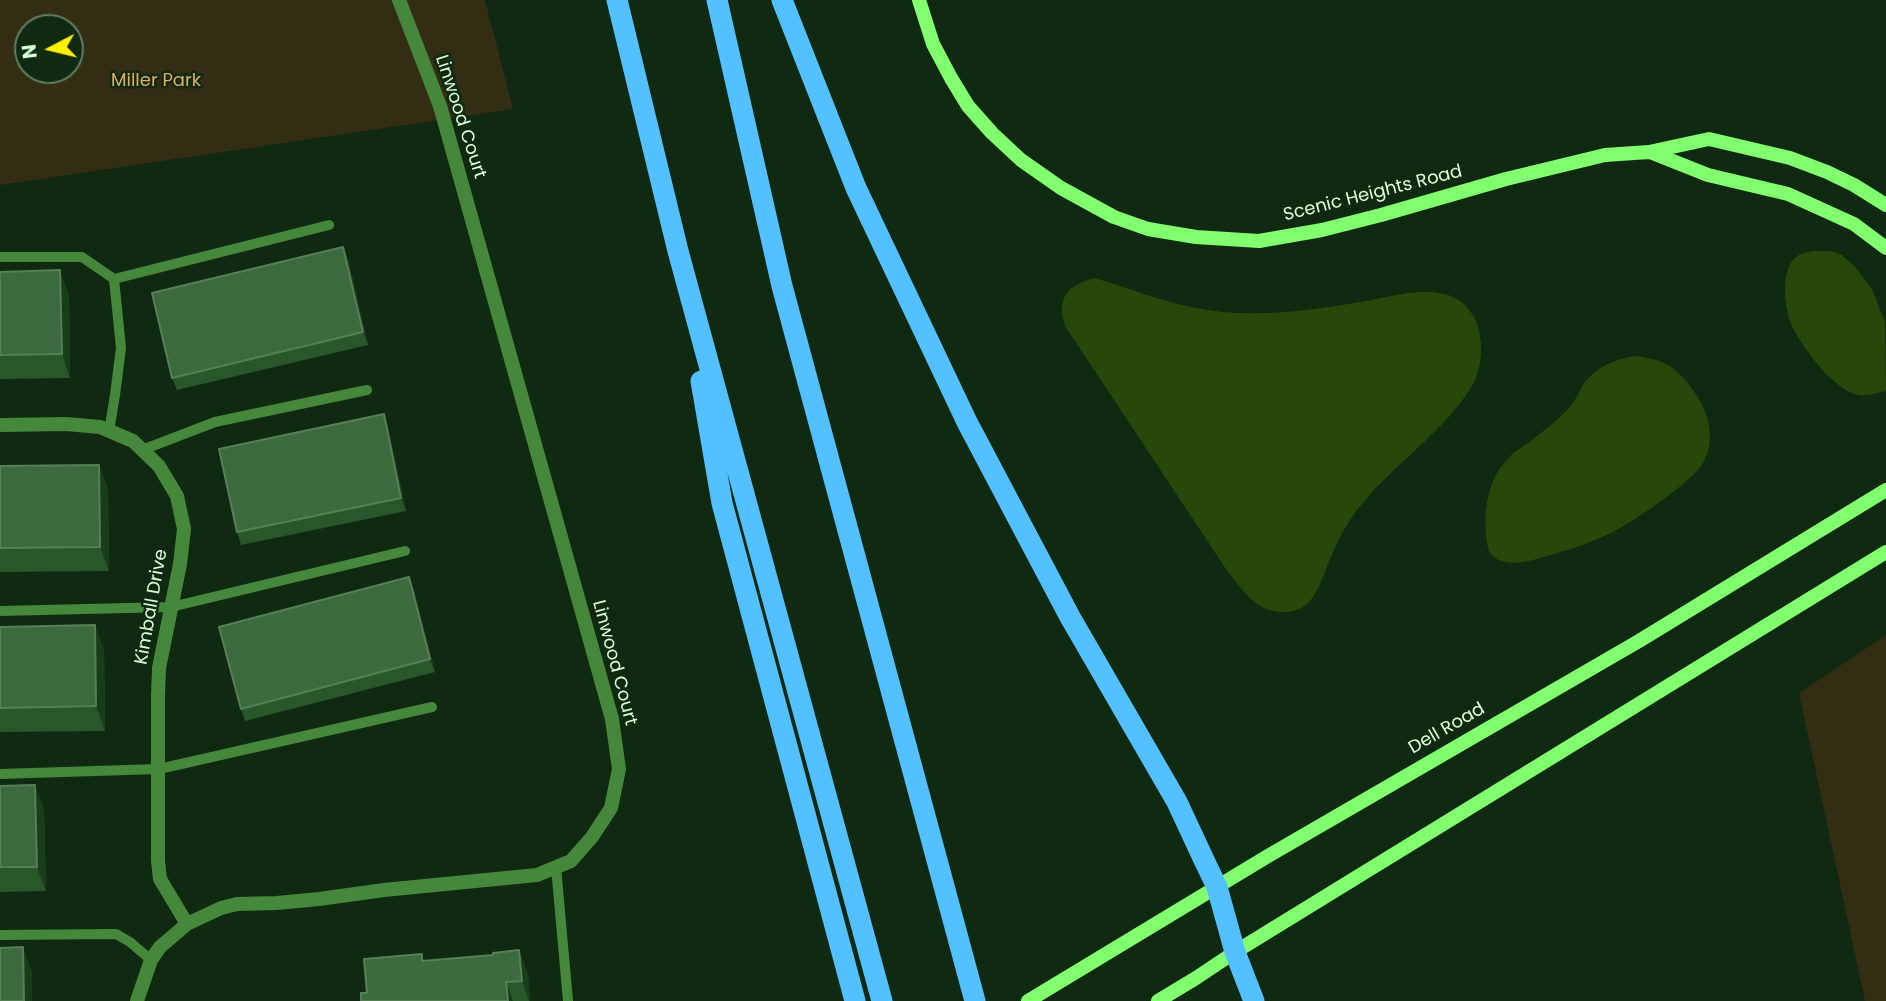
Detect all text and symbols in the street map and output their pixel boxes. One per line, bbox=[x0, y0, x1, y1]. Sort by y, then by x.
north arrow bbox=[14, 14, 84, 84]
text: N bbox=[15, 43, 44, 60]
street label: Linwood Court bbox=[430, 52, 490, 182]
park label: Miller Park bbox=[111, 70, 201, 92]
street label: Scenic Heights Road bbox=[1281, 161, 1465, 227]
street label: Kimball Drive bbox=[131, 548, 173, 666]
street label: Linwood Court bbox=[587, 598, 641, 728]
street label: Dell Road bbox=[1405, 699, 1489, 759]

